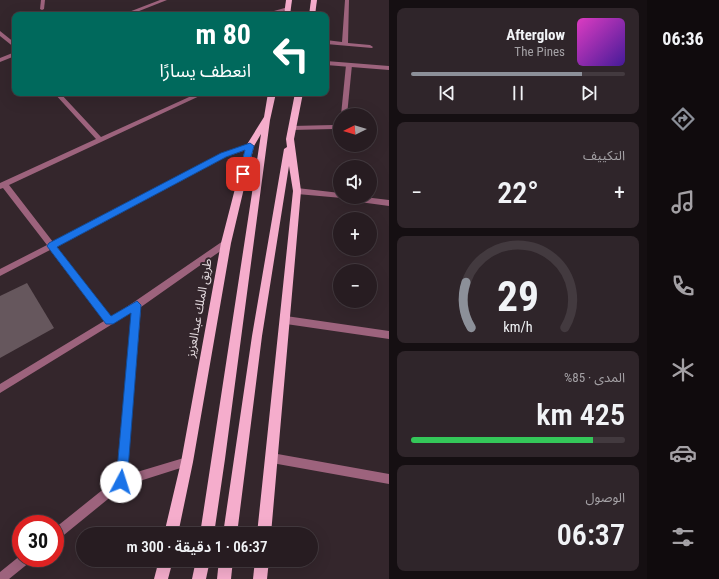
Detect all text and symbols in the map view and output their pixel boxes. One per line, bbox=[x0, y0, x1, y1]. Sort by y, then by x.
text: 80 m bbox=[195, 18, 251, 51]
text: Afterglow bbox=[506, 26, 565, 44]
icon: left bbox=[265, 28, 317, 80]
text: 06:36 bbox=[662, 28, 704, 49]
text: The Pines bbox=[514, 44, 565, 59]
text: انعطف يسارًا bbox=[159, 60, 251, 81]
icon: previous bbox=[436, 82, 458, 104]
icon: pause bbox=[507, 82, 529, 104]
icon: next bbox=[578, 82, 600, 104]
icon: directions bbox=[669, 105, 697, 133]
north arrow bbox=[333, 108, 377, 152]
map controls bbox=[333, 108, 377, 308]
text: التكييف bbox=[583, 148, 625, 163]
pin bbox=[226, 157, 260, 191]
button: sound bbox=[333, 160, 377, 204]
icon: arrive bbox=[232, 163, 254, 185]
text: 22° bbox=[497, 175, 539, 210]
text: − bbox=[411, 180, 422, 205]
text: + bbox=[614, 180, 625, 205]
icon: music bbox=[669, 188, 697, 216]
button: + bbox=[333, 212, 377, 256]
street label: طريق الملك عبدالعزيز bbox=[183, 257, 216, 360]
button: − bbox=[333, 264, 377, 308]
text: 29 bbox=[497, 271, 539, 320]
icon: phone bbox=[669, 272, 697, 300]
text: km/h bbox=[503, 318, 533, 334]
icon: climate bbox=[669, 356, 697, 384]
text: المدى · 85% bbox=[564, 370, 625, 385]
text: 425 km bbox=[536, 397, 625, 432]
icon: car bbox=[669, 439, 697, 467]
position arrow bbox=[100, 461, 142, 503]
text: الوصول bbox=[585, 490, 625, 505]
speed limit sign: 30 bbox=[12, 515, 64, 567]
text: 06:37 bbox=[557, 517, 625, 552]
icon: filters bbox=[669, 523, 697, 551]
text: 06:37 · 1 دقيقة · 300 m bbox=[127, 538, 267, 556]

